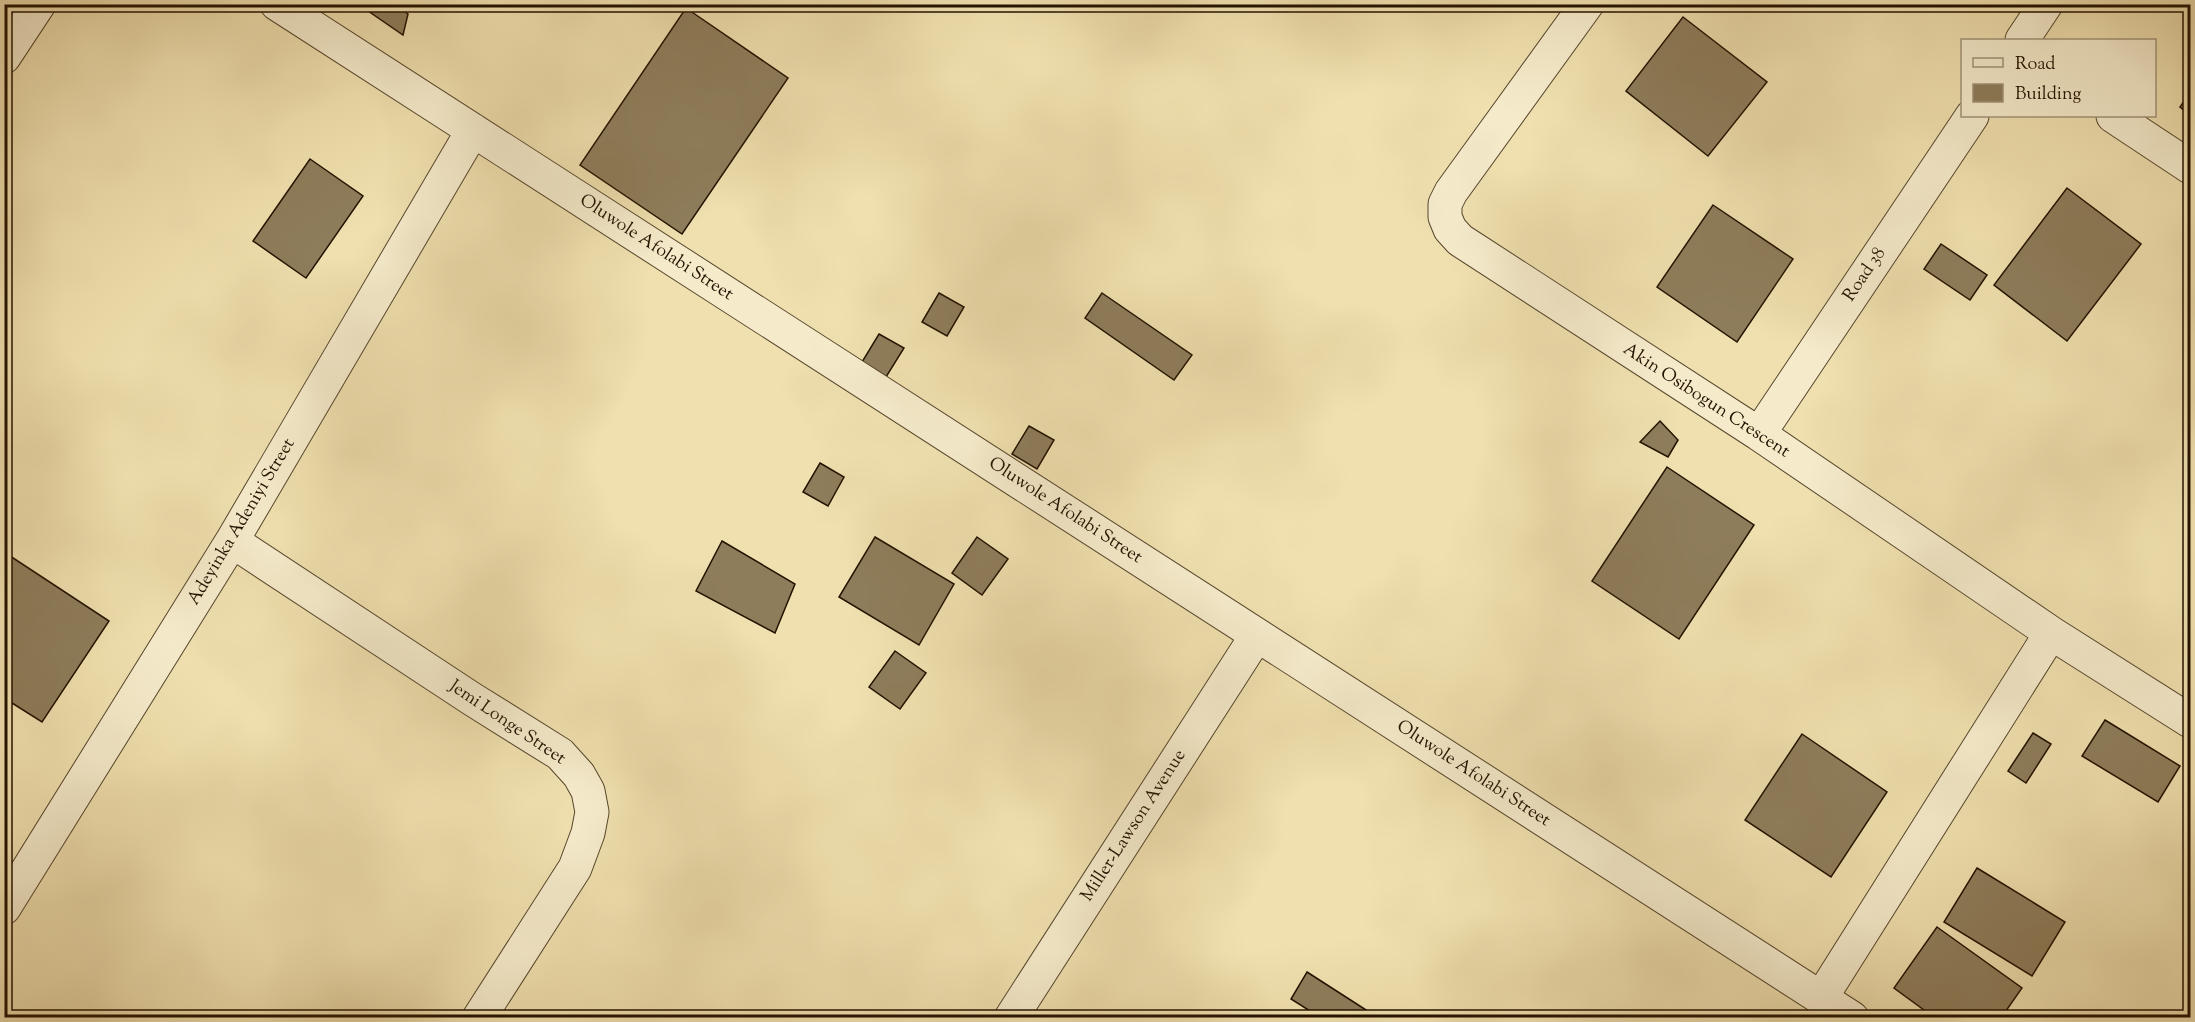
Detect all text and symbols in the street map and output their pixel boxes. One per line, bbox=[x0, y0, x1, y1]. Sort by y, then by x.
legend bbox=[1961, 39, 2156, 117]
text: Road bbox=[2015, 52, 2055, 78]
text: Building bbox=[2015, 82, 2081, 108]
street label: Oluwole Afolabi Street bbox=[574, 188, 738, 308]
street label: Road 38 bbox=[1837, 243, 1893, 307]
street label: Akin Osibogun Crescent bbox=[1617, 337, 1795, 465]
street label: Adeyinka Adeniyi Street bbox=[182, 434, 302, 610]
street label: Oluwole Afolabi Street bbox=[983, 451, 1147, 571]
street label: Jemi Longe Street bbox=[443, 674, 571, 772]
street label: Oluwole Afolabi Street bbox=[1391, 714, 1555, 834]
street label: Miller-Lawson Avenue bbox=[1075, 745, 1193, 907]

